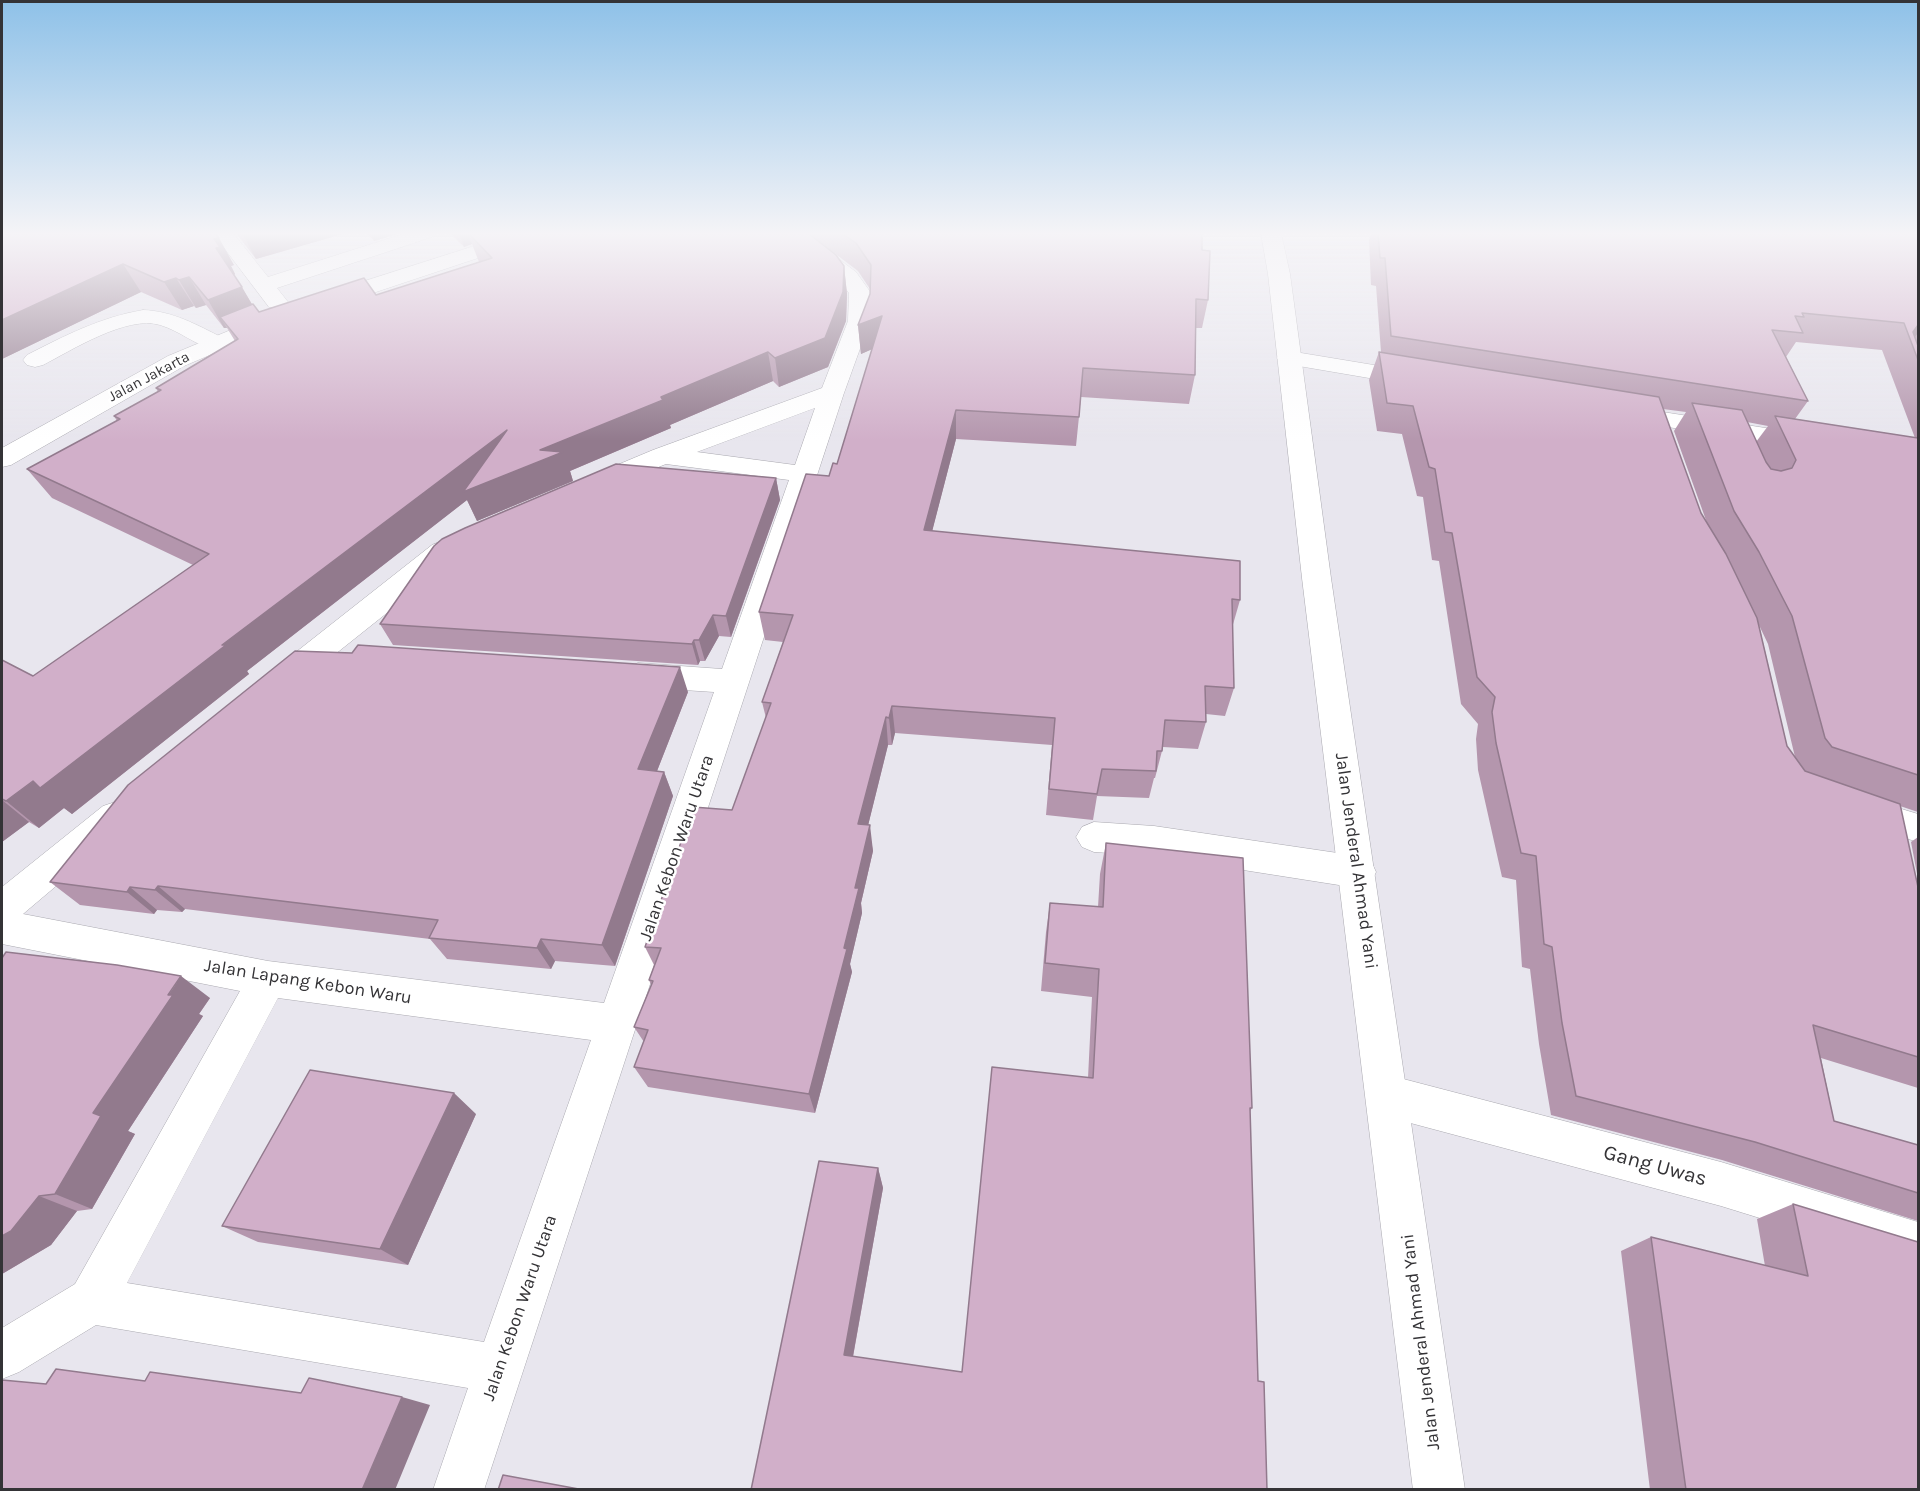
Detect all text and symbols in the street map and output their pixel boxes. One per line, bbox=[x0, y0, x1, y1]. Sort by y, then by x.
street label: Jalan Jakarta bbox=[105, 348, 193, 406]
street label: Jalan Kebon Waru Utara bbox=[635, 752, 719, 944]
street label: Jalan Jenderal Ahmad Yani bbox=[1330, 752, 1382, 970]
street label: Jalan Lapang Kebon Waru bbox=[203, 955, 413, 1009]
street label: Gang Uwas bbox=[1600, 1140, 1710, 1192]
street label: Jalan Kebon Waru Utara bbox=[478, 1212, 562, 1404]
street label: Jalan Jenderal Ahmad Yani bbox=[1397, 1232, 1445, 1452]

